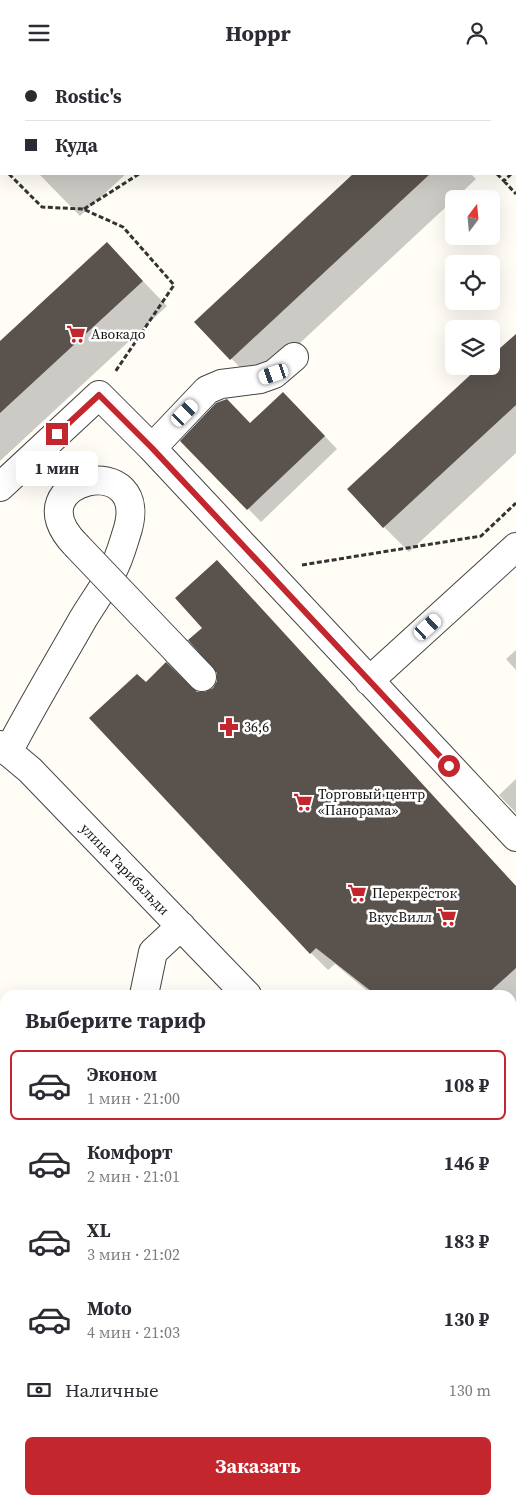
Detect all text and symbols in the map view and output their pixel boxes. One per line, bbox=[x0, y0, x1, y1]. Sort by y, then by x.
text: Hoppr bbox=[225, 18, 291, 48]
icon: menu bbox=[25, 19, 53, 47]
icon: person bbox=[463, 19, 491, 47]
text: Rostic's bbox=[55, 83, 122, 109]
text: Куда bbox=[55, 132, 98, 158]
north arrow bbox=[445, 190, 500, 245]
map controls bbox=[445, 190, 500, 375]
button: locate bbox=[445, 255, 500, 310]
button: layers bbox=[445, 320, 500, 375]
supermarket icon: Авокадо bbox=[65, 323, 87, 345]
place label: Авокадо bbox=[91, 324, 146, 344]
car bbox=[257, 362, 290, 386]
car bbox=[169, 397, 200, 429]
route end bbox=[46, 423, 68, 445]
callout: 1 мин bbox=[16, 451, 98, 487]
text: 1 мин bbox=[35, 457, 79, 479]
car bbox=[411, 611, 444, 643]
pharmacy icon: 36,6 bbox=[218, 716, 240, 738]
place label: 36,6 bbox=[244, 717, 269, 737]
route start bbox=[438, 755, 460, 777]
place label: Торговый центр «Панорама» bbox=[318, 784, 425, 820]
supermarket icon: Торговый центр «Панорама» bbox=[292, 791, 314, 813]
street label: улица Гарибальди bbox=[76, 819, 174, 919]
supermarket icon: Перекрёсток bbox=[346, 882, 368, 904]
place label: Перекрёсток bbox=[372, 883, 458, 903]
supermarket icon: ВкусВилл bbox=[436, 906, 458, 928]
place label: ВкусВилл bbox=[368, 907, 432, 927]
text: Выберите тариф bbox=[25, 1005, 206, 1035]
text: Эконом bbox=[87, 1061, 157, 1087]
icon: car bbox=[27, 1063, 72, 1108]
text: 108 ₽ bbox=[444, 1072, 489, 1098]
text: 1 мин · 21:00 bbox=[87, 1087, 180, 1109]
text: Комфорт bbox=[87, 1139, 173, 1165]
icon: car bbox=[27, 1141, 72, 1186]
text: 146 ₽ bbox=[444, 1150, 489, 1176]
text: 2 мин · 21:01 bbox=[87, 1165, 180, 1187]
text: XL bbox=[87, 1217, 110, 1243]
icon: car bbox=[27, 1219, 72, 1264]
text: 183 ₽ bbox=[444, 1228, 489, 1254]
text: 3 мин · 21:02 bbox=[87, 1243, 180, 1265]
text: Moto bbox=[87, 1295, 132, 1321]
icon: car bbox=[27, 1297, 72, 1342]
text: 130 ₽ bbox=[444, 1306, 489, 1332]
text: 4 мин · 21:03 bbox=[87, 1321, 180, 1343]
icon: cash bbox=[25, 1376, 53, 1404]
text: Наличные bbox=[65, 1377, 159, 1403]
text: 130 m bbox=[449, 1379, 491, 1401]
button: Заказать bbox=[25, 1437, 491, 1495]

